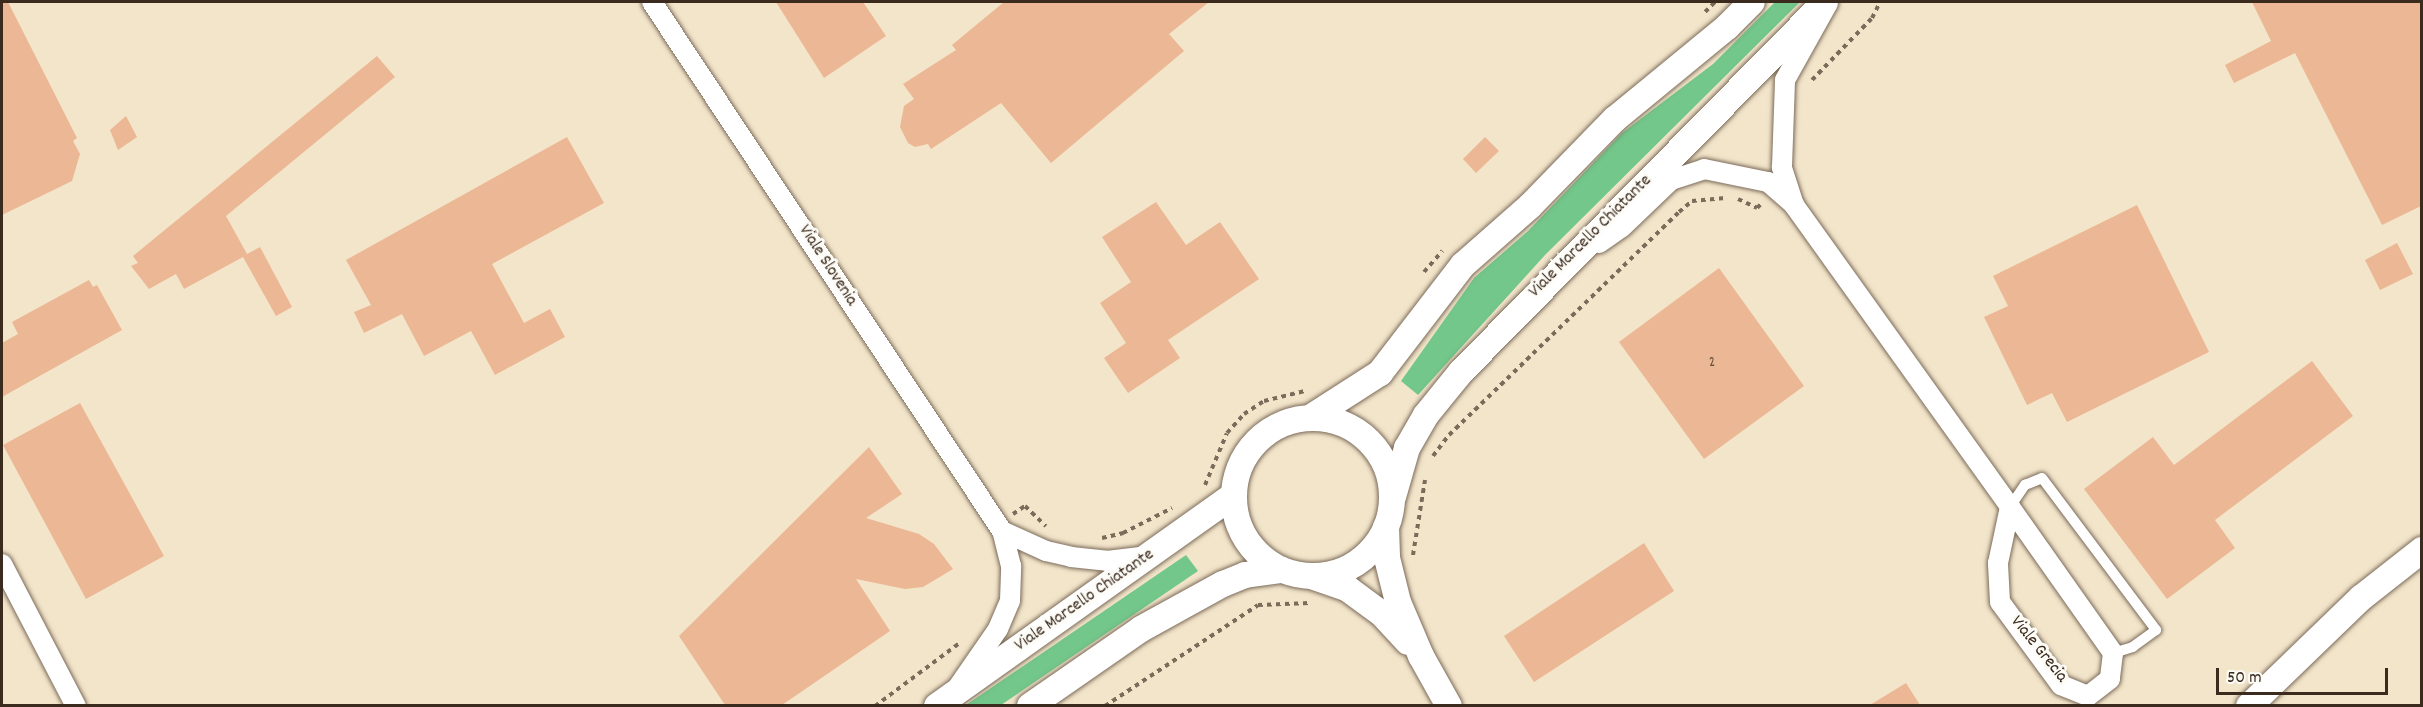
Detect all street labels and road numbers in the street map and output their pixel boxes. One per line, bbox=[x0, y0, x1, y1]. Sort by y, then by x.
street label: Viale Marcello Chiatante bbox=[1525, 171, 1657, 303]
street label: Viale Slovenia bbox=[793, 221, 861, 311]
street label: Viale Marcello Chiatante bbox=[1011, 545, 1159, 657]
street label: Viale Grecia bbox=[2005, 612, 2071, 688]

